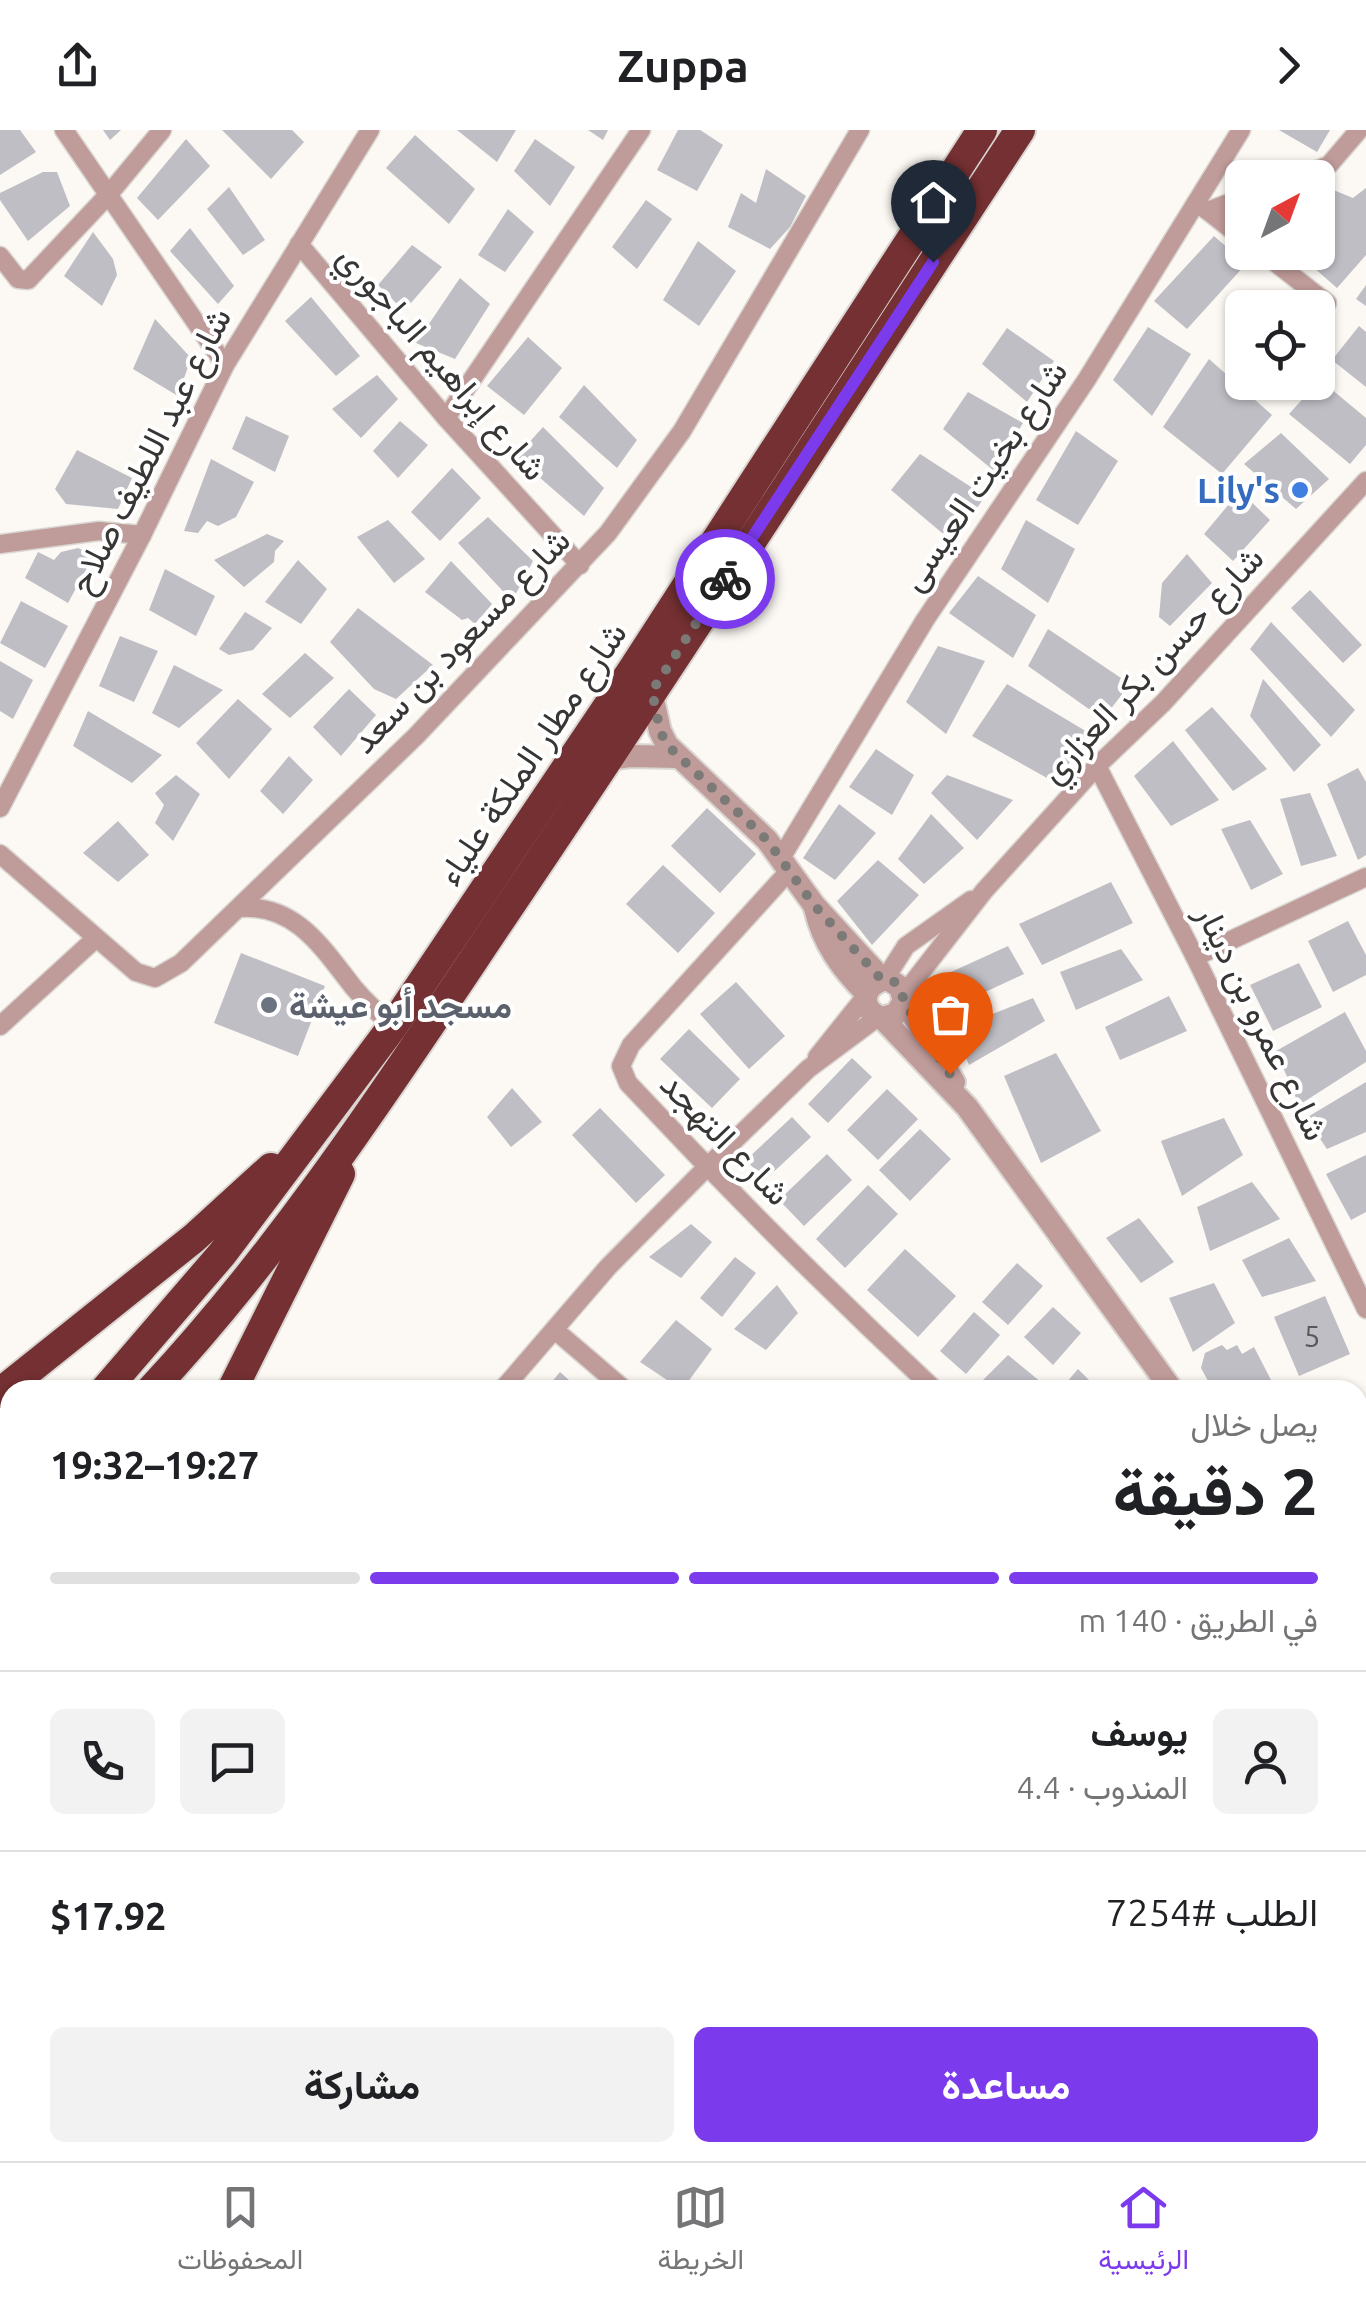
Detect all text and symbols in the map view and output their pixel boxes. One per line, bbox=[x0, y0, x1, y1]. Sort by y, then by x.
icon: share bbox=[50, 38, 105, 93]
icon: forward bbox=[1261, 38, 1316, 93]
text: Zuppa bbox=[617, 40, 749, 91]
pin bbox=[891, 160, 976, 263]
north arrow bbox=[1225, 160, 1335, 270]
map controls bbox=[1225, 160, 1335, 400]
icon: home bbox=[906, 175, 961, 230]
street label: شارع إبراهيم الباجوري bbox=[322, 236, 556, 494]
button: locate bbox=[1225, 290, 1335, 400]
street label: شارع عبد اللطيف صلاح bbox=[60, 300, 243, 602]
street label: شارع بخيت العيسى bbox=[891, 352, 1079, 600]
place label: Lily's bbox=[1197, 470, 1280, 510]
marker: Lily's bbox=[1289, 479, 1311, 501]
street label: شارع مسعود بن سعد bbox=[343, 519, 581, 764]
courier bbox=[675, 529, 775, 629]
street label: شارع حسن بكر العزازي bbox=[1031, 538, 1278, 797]
icon: bike bbox=[698, 552, 753, 607]
street label: شارع مطار الملكة علياء bbox=[428, 614, 638, 895]
street label: شارع عمرو بن دينار bbox=[1184, 897, 1337, 1149]
pin bbox=[908, 972, 993, 1075]
place label: مسجد أبو عيشة bbox=[289, 985, 512, 1028]
icon: bag bbox=[923, 987, 978, 1042]
marker: مسجد أبو عيشة bbox=[258, 994, 280, 1016]
street label: شارع التهجد bbox=[649, 1063, 799, 1216]
house number: 5 bbox=[1304, 1319, 1320, 1353]
text: يصل خلال bbox=[1191, 1406, 1318, 1442]
text: 19:27–19:32 bbox=[50, 1444, 259, 1486]
text: 2 دقيقة bbox=[1113, 1454, 1318, 1527]
text: في الطريق · 140 m bbox=[1078, 1602, 1318, 1638]
button: phone bbox=[50, 1709, 155, 1814]
button: chat bbox=[180, 1709, 285, 1814]
button: person bbox=[1213, 1709, 1318, 1814]
text: يوسف bbox=[1091, 1711, 1188, 1753]
text: المندوب · 4.4 bbox=[1017, 1769, 1188, 1805]
text: الطلب #7254 bbox=[1106, 1891, 1318, 1933]
text: $17.92 bbox=[50, 1895, 167, 1937]
button: مشاركة bbox=[50, 2027, 674, 2142]
button: مساعدة bbox=[694, 2027, 1318, 2142]
tab: المحفوظات bbox=[177, 2180, 303, 2284]
tab: الخريطة bbox=[658, 2180, 744, 2284]
tab: الرئيسية bbox=[1098, 2180, 1189, 2284]

